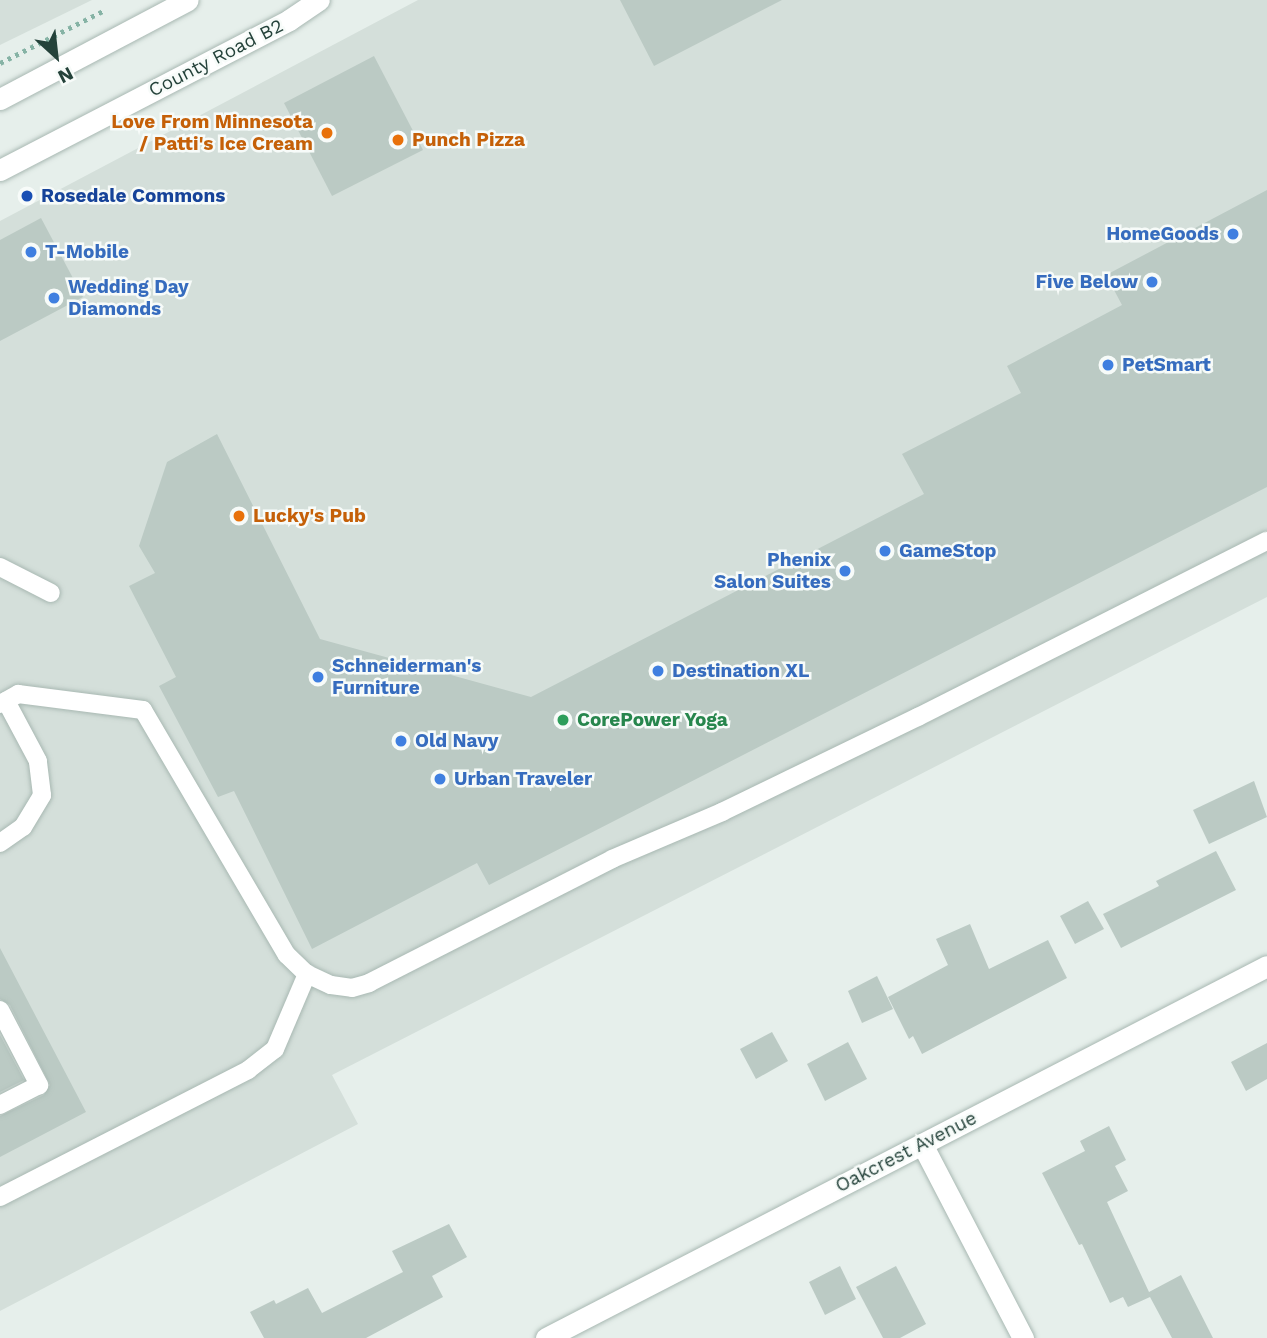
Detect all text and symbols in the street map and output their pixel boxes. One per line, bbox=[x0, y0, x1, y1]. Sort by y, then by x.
street label: County Road B2 bbox=[145, 14, 287, 102]
north arrow bbox=[21, 21, 91, 91]
text: N bbox=[54, 62, 77, 89]
place label: Love From Minnesota / Patti's Ice Cream bbox=[111, 111, 313, 155]
marker: Love From Minnesota / Patti's Ice Cream bbox=[319, 125, 335, 141]
place label: Punch Pizza bbox=[412, 129, 525, 151]
marker: Punch Pizza bbox=[390, 132, 406, 148]
place label: Rosedale Commons bbox=[41, 185, 225, 207]
marker: Rosedale Commons bbox=[19, 188, 35, 204]
place label: HomeGoods bbox=[1106, 223, 1219, 245]
marker: HomeGoods bbox=[1225, 226, 1241, 242]
place label: T-Mobile bbox=[45, 241, 129, 263]
marker: T-Mobile bbox=[23, 244, 39, 260]
place label: Five Below bbox=[1035, 271, 1138, 293]
marker: Five Below bbox=[1144, 274, 1160, 290]
place label: Wedding Day Diamonds bbox=[68, 276, 189, 320]
marker: Wedding Day Diamonds bbox=[46, 290, 62, 306]
place label: PetSmart bbox=[1122, 354, 1211, 376]
marker: PetSmart bbox=[1100, 357, 1116, 373]
place label: Lucky's Pub bbox=[253, 505, 366, 527]
marker: Lucky's Pub bbox=[231, 508, 247, 524]
place label: GameStop bbox=[899, 540, 996, 562]
marker: GameStop bbox=[877, 543, 893, 559]
place label: Phenix Salon Suites bbox=[714, 549, 831, 593]
marker: Phenix Salon Suites bbox=[837, 563, 853, 579]
place label: Schneiderman's Furniture bbox=[332, 655, 481, 699]
place label: Destination XL bbox=[672, 660, 809, 682]
marker: Destination XL bbox=[650, 663, 666, 679]
marker: Schneiderman's Furniture bbox=[310, 669, 326, 685]
place label: CorePower Yoga bbox=[577, 709, 729, 731]
marker: CorePower Yoga bbox=[555, 712, 571, 728]
place label: Old Navy bbox=[415, 730, 499, 752]
marker: Old Navy bbox=[393, 733, 409, 749]
place label: Urban Traveler bbox=[454, 768, 592, 790]
marker: Urban Traveler bbox=[432, 771, 448, 787]
street label: Oakcrest Avenue bbox=[831, 1106, 981, 1198]

